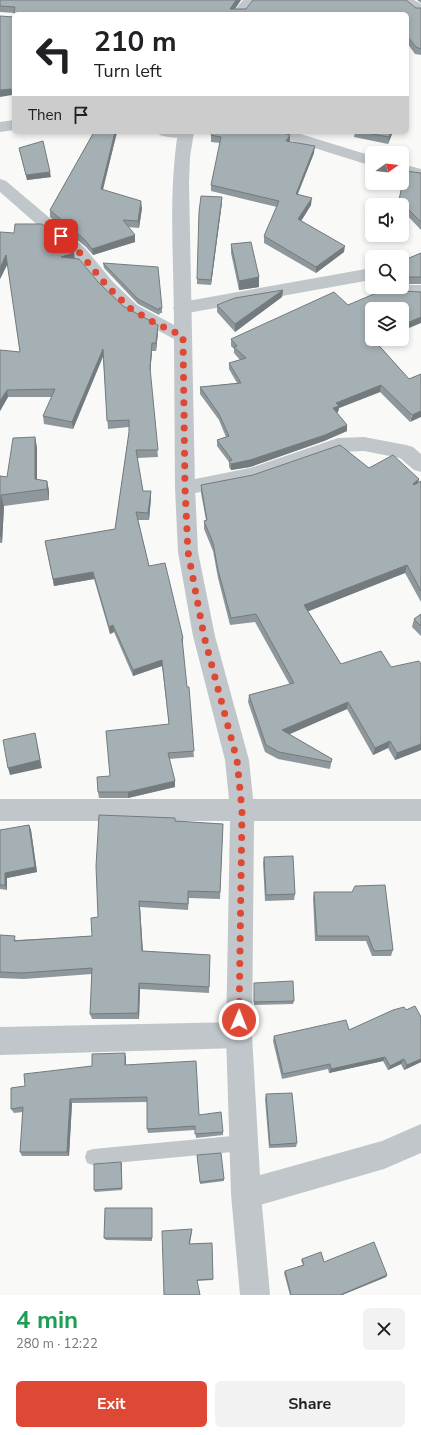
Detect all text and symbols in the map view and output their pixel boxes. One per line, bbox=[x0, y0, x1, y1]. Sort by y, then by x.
text: 210 m bbox=[94, 23, 177, 61]
icon: left bbox=[28, 28, 80, 80]
text: Turn left bbox=[94, 59, 162, 83]
icon: arrive bbox=[70, 104, 92, 126]
text: Then bbox=[28, 105, 62, 125]
north arrow bbox=[365, 146, 409, 190]
map controls bbox=[365, 146, 409, 346]
button: sound bbox=[365, 198, 409, 242]
pin bbox=[44, 219, 78, 253]
icon: arrive bbox=[50, 225, 72, 247]
button: search bbox=[365, 250, 409, 294]
button: layers bbox=[365, 302, 409, 346]
position arrow bbox=[218, 999, 260, 1041]
text: 4 min bbox=[16, 1304, 78, 1336]
button: close bbox=[363, 1308, 405, 1350]
text: 280 m · 12:22 bbox=[16, 1335, 98, 1353]
button: Exit bbox=[16, 1381, 207, 1427]
button: Share bbox=[215, 1381, 405, 1427]

